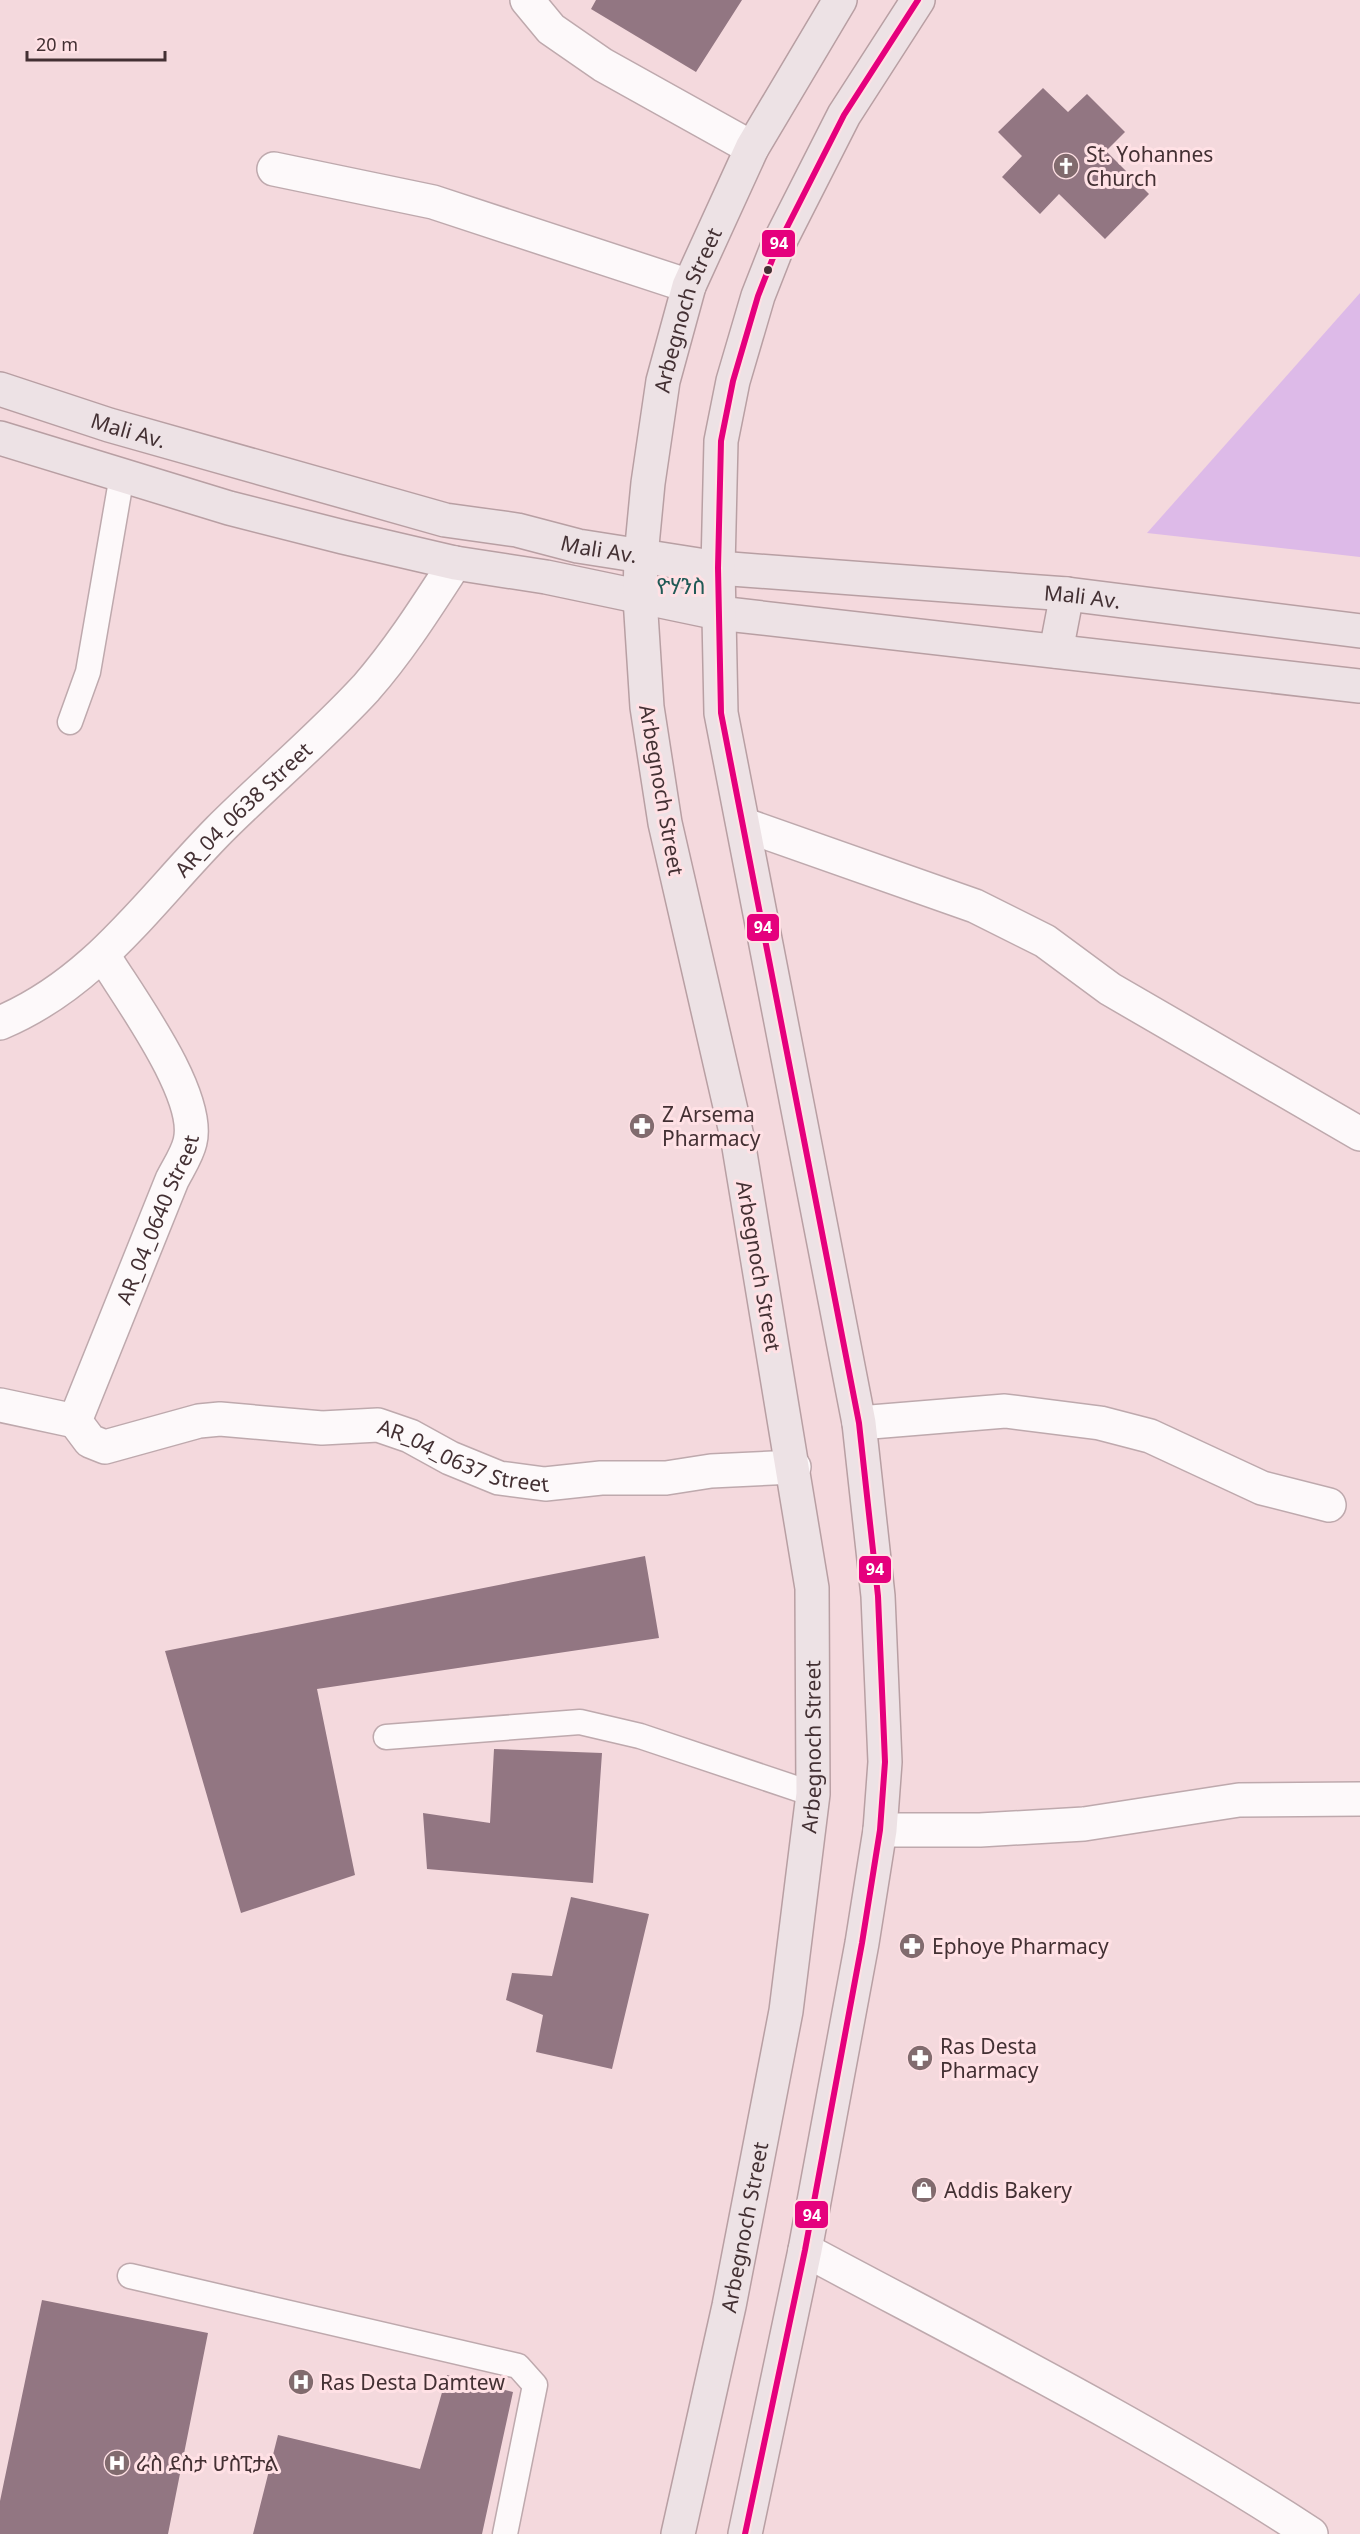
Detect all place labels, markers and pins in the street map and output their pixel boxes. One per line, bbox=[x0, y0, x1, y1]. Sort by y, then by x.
place label: St. Yohannes Church bbox=[1086, 140, 1213, 192]
church icon: St. Yohannes Church bbox=[1051, 151, 1081, 181]
unlabelled marker bbox=[762, 264, 774, 276]
place label: Z Arsema Pharmacy bbox=[662, 1100, 761, 1152]
pharmacy icon: Z Arsema Pharmacy bbox=[627, 1111, 657, 1141]
pharmacy icon: Ephoye Pharmacy bbox=[897, 1931, 927, 1961]
place label: Ephoye Pharmacy bbox=[932, 1932, 1109, 1960]
place label: Ras Desta Pharmacy bbox=[940, 2032, 1039, 2084]
pharmacy icon: Ras Desta Pharmacy bbox=[905, 2043, 935, 2073]
shop icon: Addis Bakery bbox=[909, 2175, 939, 2205]
place label: Addis Bakery bbox=[944, 2176, 1072, 2204]
hospital icon: Ras Desta Damtew bbox=[286, 2367, 316, 2397]
place label: Ras Desta Damtew bbox=[320, 2368, 506, 2396]
hospital icon: ራስ ደስታ ሆስፒታል bbox=[102, 2448, 132, 2478]
place label: ራስ ደስታ ሆስፒታል bbox=[136, 2449, 278, 2477]

